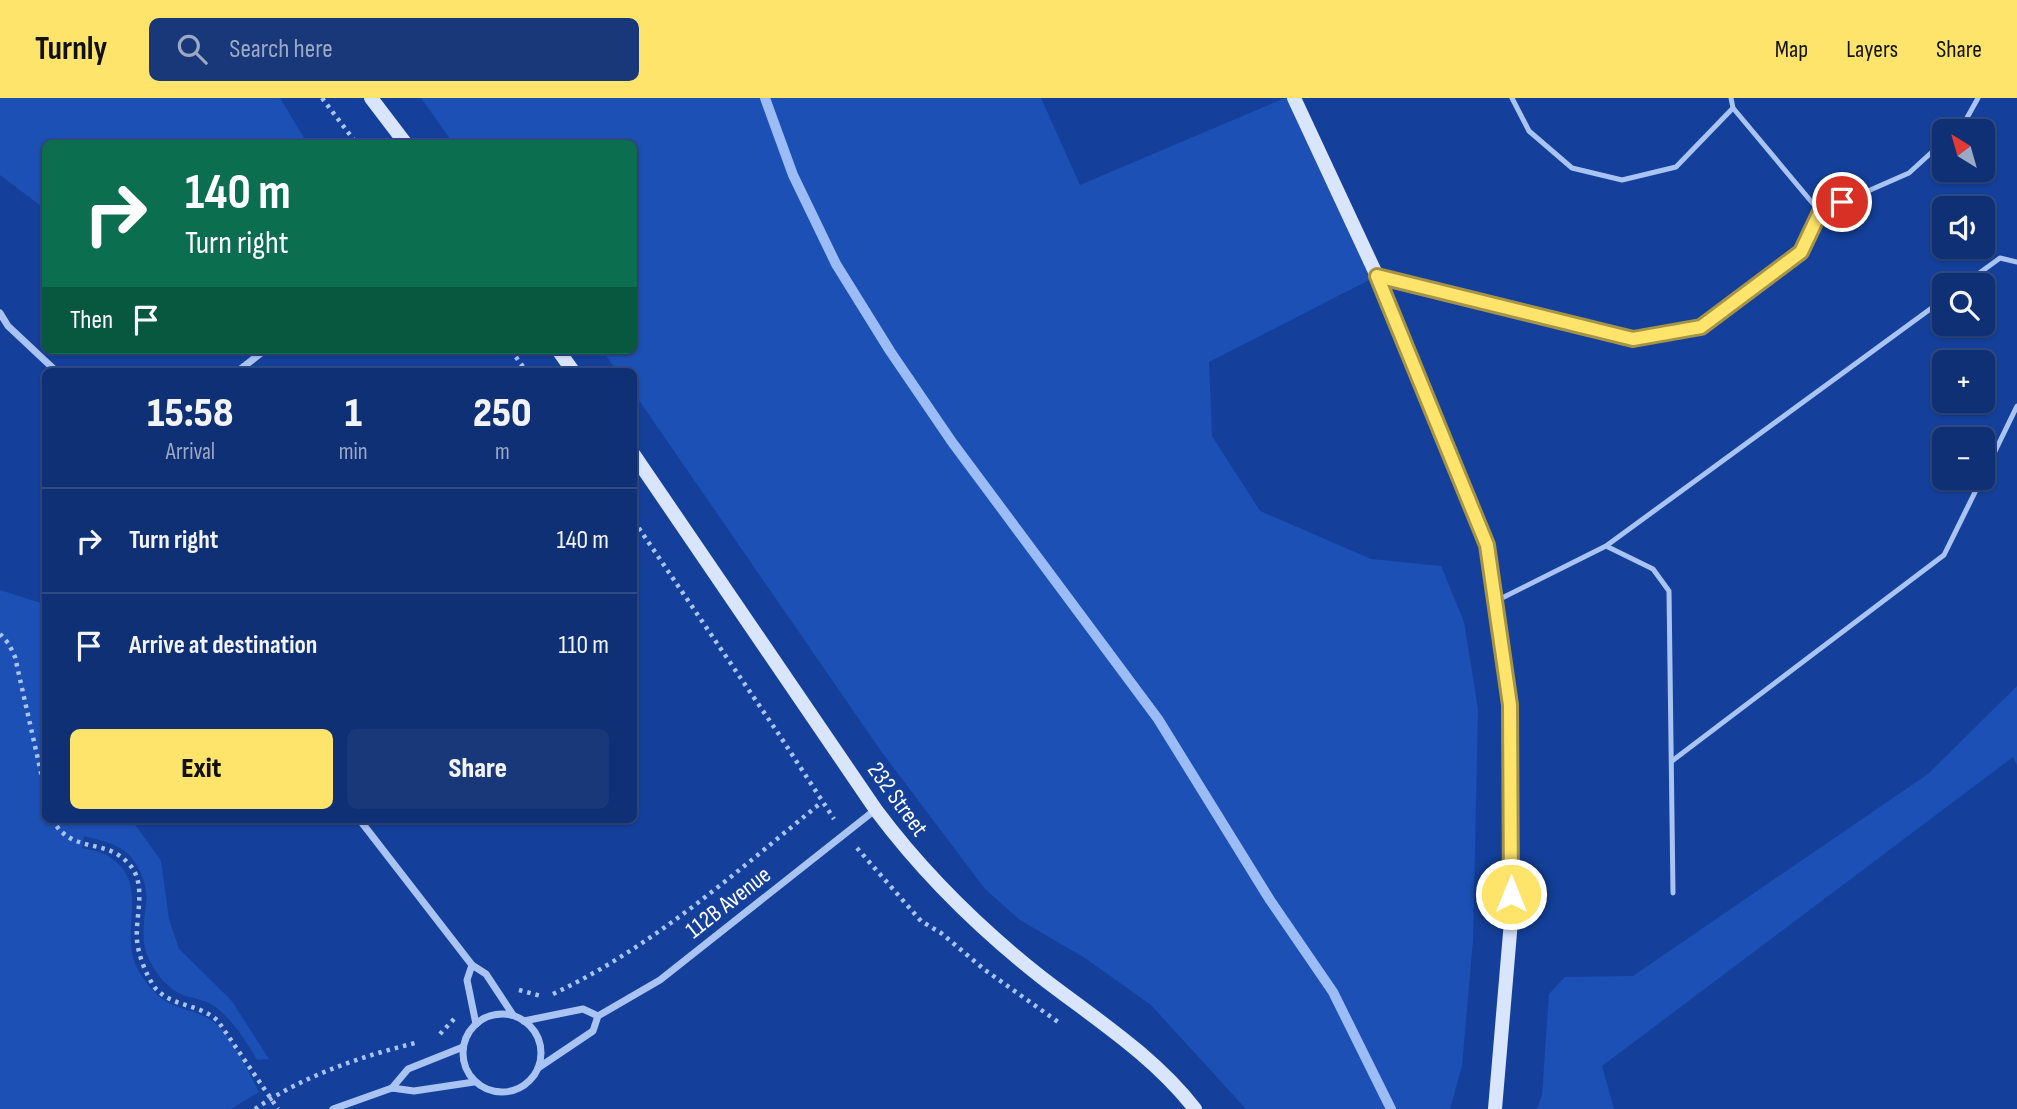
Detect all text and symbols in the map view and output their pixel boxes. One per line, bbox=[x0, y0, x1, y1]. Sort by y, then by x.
search box bbox=[149, 18, 639, 81]
text: Turnly bbox=[35, 29, 107, 69]
icon: search bbox=[173, 30, 211, 68]
text: Search here bbox=[229, 34, 333, 65]
text: Map bbox=[1775, 35, 1808, 64]
text: Layers bbox=[1846, 35, 1898, 64]
text: Share bbox=[1936, 35, 1982, 64]
north arrow bbox=[1932, 119, 1995, 182]
map controls bbox=[1932, 119, 1995, 490]
text: 140 m bbox=[185, 164, 291, 223]
icon: right bbox=[70, 168, 161, 259]
pin bbox=[1812, 172, 1872, 232]
icon: arrive bbox=[1823, 183, 1861, 221]
button: sound bbox=[1932, 196, 1995, 259]
text: Turn right bbox=[185, 224, 289, 263]
button: search bbox=[1932, 273, 1995, 336]
icon: arrive bbox=[127, 301, 165, 339]
text: Then bbox=[70, 305, 113, 336]
button: + bbox=[1932, 350, 1995, 413]
text: 15:58 bbox=[147, 388, 233, 439]
text: 1 bbox=[345, 388, 362, 439]
text: 250 bbox=[473, 388, 532, 439]
button: − bbox=[1932, 427, 1995, 490]
text: Arrival bbox=[166, 438, 215, 466]
text: min bbox=[339, 438, 368, 466]
text: m bbox=[495, 438, 510, 466]
icon: right bbox=[70, 522, 108, 560]
text: Turn right bbox=[129, 525, 218, 556]
text: 140 m bbox=[557, 525, 609, 556]
icon: arrive bbox=[70, 627, 108, 665]
text: Arrive at destination bbox=[129, 630, 317, 661]
text: 110 m bbox=[558, 630, 609, 661]
button: Exit bbox=[70, 729, 333, 809]
button: Share bbox=[347, 729, 609, 809]
street label: 232 Street bbox=[861, 757, 934, 842]
position arrow bbox=[1474, 857, 1548, 931]
street label: 112B Avenue bbox=[680, 860, 777, 945]

